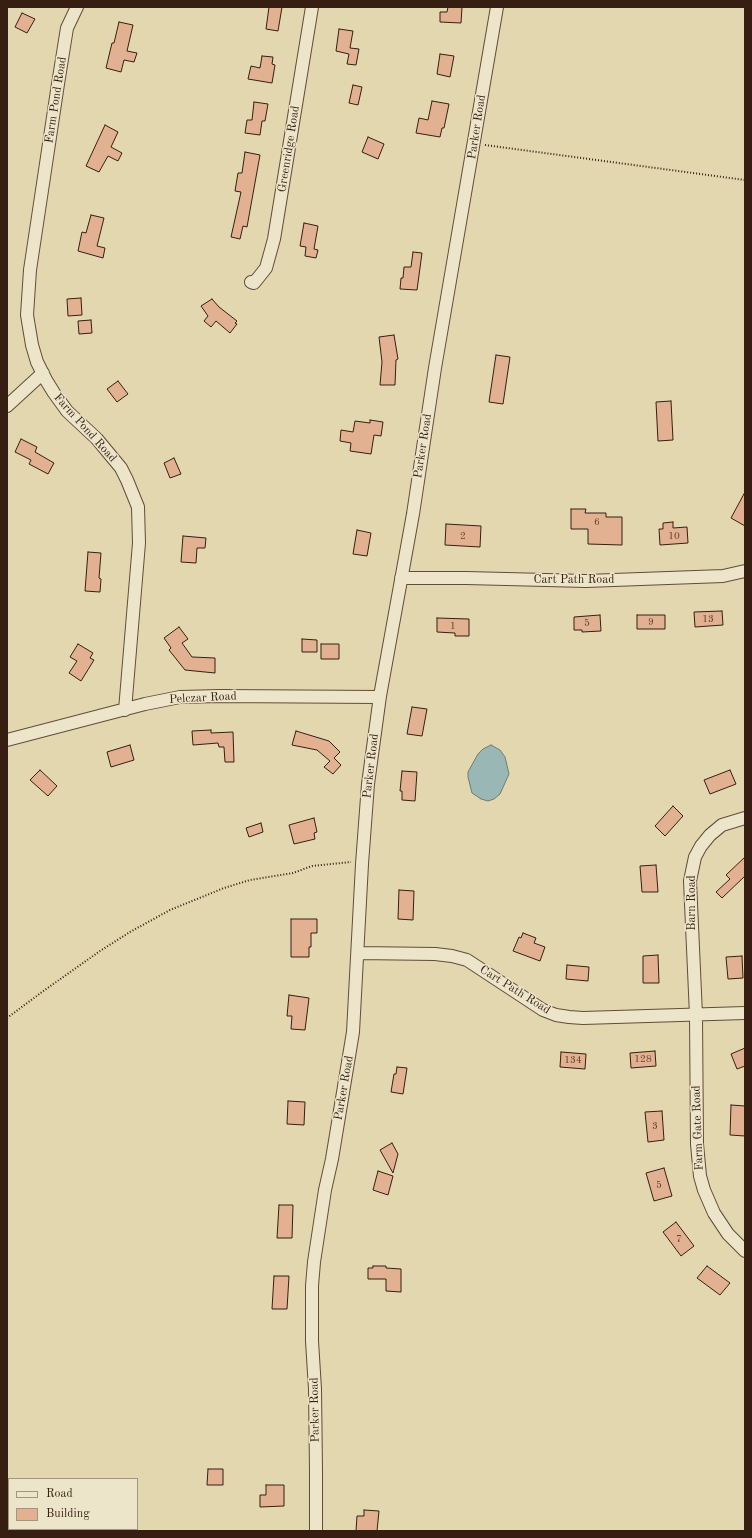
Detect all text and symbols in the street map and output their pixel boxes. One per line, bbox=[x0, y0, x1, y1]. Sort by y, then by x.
street label: Farm Pond Road bbox=[42, 56, 70, 144]
street label: Parker Road bbox=[465, 94, 489, 160]
street label: Greenridge Road bbox=[275, 105, 303, 193]
street label: Farm Pond Road bbox=[50, 391, 120, 465]
street label: Parker Road bbox=[411, 413, 435, 479]
house number: 6 bbox=[594, 516, 600, 528]
house number: 2 bbox=[460, 530, 466, 542]
house number: 10 bbox=[668, 530, 680, 542]
street label: Cart Path Road bbox=[534, 573, 614, 587]
house number: 13 bbox=[702, 613, 714, 625]
house number: 9 bbox=[648, 616, 654, 628]
house number: 5 bbox=[584, 617, 590, 629]
house number: 1 bbox=[450, 620, 456, 632]
street label: Pelczar Road bbox=[169, 689, 237, 707]
street label: Parker Road bbox=[360, 733, 382, 799]
street label: Barn Road bbox=[685, 875, 699, 931]
street label: Cart Path Road bbox=[477, 962, 553, 1018]
house number: 128 bbox=[634, 1053, 652, 1065]
house number: 134 bbox=[564, 1054, 582, 1066]
street label: Parker Road bbox=[331, 1055, 357, 1121]
street label: Farm Gate Road bbox=[689, 1085, 707, 1171]
house number: 3 bbox=[652, 1120, 658, 1132]
house number: 5 bbox=[656, 1179, 662, 1191]
house number: 7 bbox=[676, 1233, 682, 1245]
street label: Parker Road bbox=[307, 1377, 323, 1443]
legend bbox=[8, 1478, 138, 1530]
text: Road bbox=[46, 1488, 73, 1500]
text: Building bbox=[46, 1508, 90, 1520]

